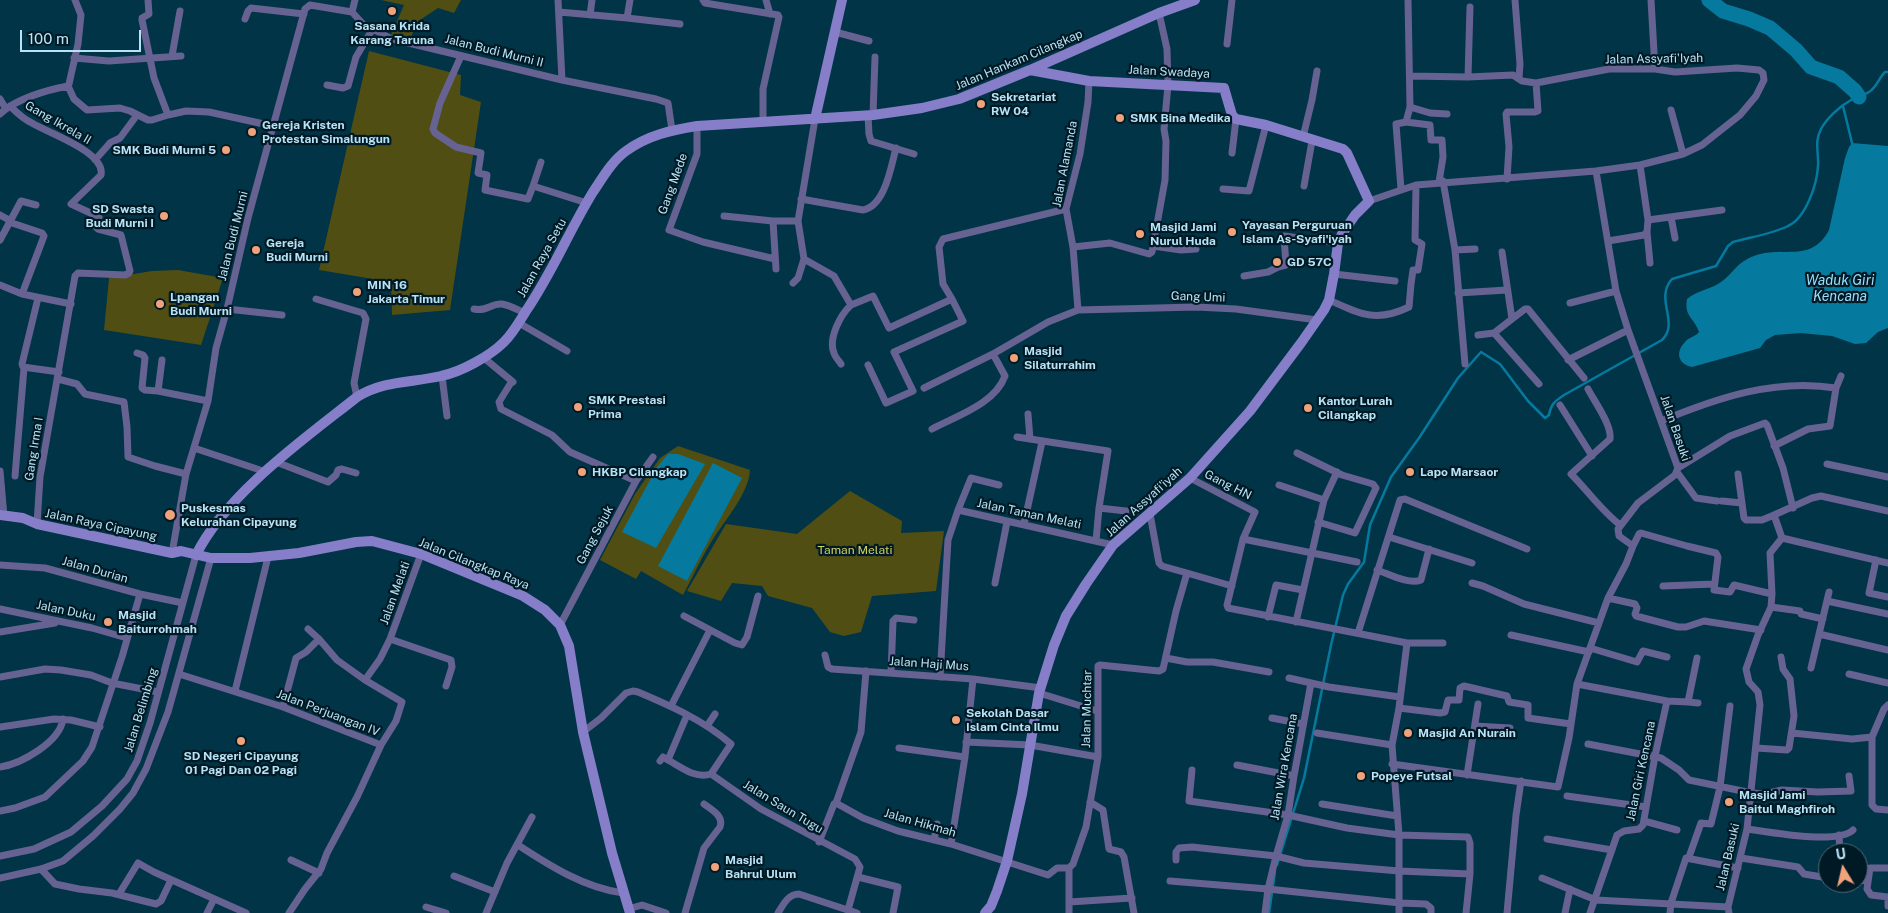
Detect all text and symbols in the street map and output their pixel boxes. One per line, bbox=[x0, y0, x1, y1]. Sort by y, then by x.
marker: Sasana Krida Karang Taruna bbox=[386, 5, 398, 17]
place label: Sasana Krida Karang Taruna bbox=[350, 19, 434, 47]
scale bar bbox=[22, 20, 144, 52]
street label: Jalan Hankam Cilangkap bbox=[953, 27, 1085, 93]
text: 100 m bbox=[28, 30, 69, 47]
street label: Jalan Budi Murni II bbox=[443, 32, 545, 70]
street label: Jalan Assyafi'Iyah bbox=[1605, 51, 1703, 67]
street label: Jalan Swadaya bbox=[1128, 63, 1210, 81]
place label: Sekretariat RW 04 bbox=[991, 90, 1056, 118]
street label: Gang Ikrela II bbox=[22, 98, 94, 148]
marker: Sekretariat RW 04 bbox=[975, 98, 987, 110]
place label: SMK Bina Medika bbox=[1130, 111, 1231, 125]
marker: SMK Bina Medika bbox=[1114, 112, 1126, 124]
place label: Gereja Kristen Protestan Simalungun bbox=[262, 118, 390, 146]
street label: Jalan Alamanda bbox=[1050, 120, 1080, 208]
marker: Gereja Kristen Protestan Simalungun bbox=[246, 126, 258, 138]
place label: SMK Budi Murni 5 bbox=[113, 143, 216, 157]
marker: SMK Budi Murni 5 bbox=[220, 144, 232, 156]
street label: Gang Mede bbox=[655, 151, 691, 217]
street label: Jalan Budi Murni bbox=[215, 190, 251, 282]
place label: SD Swasta Budi Murni I bbox=[86, 202, 154, 230]
marker: SD Swasta Budi Murni I bbox=[158, 210, 170, 222]
street label: Jalan Raya Setu bbox=[514, 216, 570, 300]
place label: Yayasan Perguruan Islam As-Syafi'iyah bbox=[1242, 218, 1352, 246]
place label: Masjid Jami Nurul Huda bbox=[1150, 220, 1216, 248]
marker: Yayasan Perguruan Islam As-Syafi'iyah bbox=[1226, 226, 1238, 238]
marker: Masjid Jami Nurul Huda bbox=[1134, 228, 1146, 240]
place label: Gereja Budi Murni bbox=[266, 236, 328, 264]
marker: Gereja Budi Murni bbox=[250, 244, 262, 256]
place label: GD 57C bbox=[1287, 255, 1332, 269]
marker: GD 57C bbox=[1271, 256, 1283, 268]
water label: Waduk Giri Kencana bbox=[1806, 273, 1874, 306]
place label: MIN 16 Jakarta Timur bbox=[367, 278, 445, 306]
marker: MIN 16 Jakarta Timur bbox=[351, 286, 363, 298]
street label: Gang Umi bbox=[1171, 289, 1225, 305]
place label: Lpangan Budi Murni bbox=[170, 290, 232, 318]
marker: Lpangan Budi Murni bbox=[154, 298, 166, 310]
place label: Masjid Silaturrahim bbox=[1024, 344, 1096, 372]
marker: Masjid Silaturrahim bbox=[1008, 352, 1020, 364]
place label: SMK Prestasi Prima bbox=[588, 393, 666, 421]
street label: Jalan Basuki bbox=[1657, 393, 1693, 463]
place label: Kantor Lurah Cilangkap bbox=[1318, 394, 1392, 422]
marker: SMK Prestasi Prima bbox=[572, 401, 584, 413]
marker: Kantor Lurah Cilangkap bbox=[1302, 402, 1314, 414]
street label: Gang Irma I bbox=[22, 416, 46, 482]
street label: Jalan Assyafi'iyah bbox=[1103, 464, 1185, 540]
place label: HKBP Cilangkap bbox=[592, 465, 687, 479]
place label: Lapo Marsaor bbox=[1420, 465, 1498, 479]
marker: HKBP Cilangkap bbox=[576, 466, 588, 478]
marker: Lapo Marsaor bbox=[1404, 466, 1416, 478]
street label: Gang HN bbox=[1202, 467, 1254, 503]
street label: Jalan Taman Melati bbox=[976, 496, 1082, 532]
place label: Puskesmas Kelurahan Cipayung bbox=[181, 501, 297, 529]
street label: Gang Sejuk bbox=[573, 503, 617, 567]
street label: Jalan Raya Cipayung bbox=[44, 506, 158, 544]
marker: Puskesmas Kelurahan Cipayung bbox=[163, 508, 177, 522]
street label: Jalan Cilangkap Raya bbox=[417, 535, 531, 593]
park label: Taman Melati bbox=[818, 543, 892, 557]
street label: Jalan Durian bbox=[60, 554, 130, 586]
street label: Jalan Melati bbox=[377, 559, 413, 627]
street label: Jalan Duku bbox=[35, 598, 97, 624]
place label: Masjid Baiturrohmah bbox=[118, 608, 197, 636]
marker: Masjid Baiturrohmah bbox=[102, 616, 114, 628]
street label: Jalan Haji Mus bbox=[889, 654, 969, 674]
street label: Jalan Belimbing bbox=[121, 666, 161, 754]
street label: Jalan Muchtar bbox=[1079, 670, 1095, 748]
street label: Jalan Perjuangan IV bbox=[274, 687, 382, 739]
place label: Sekolah Dasar Islam Cinta Ilmu bbox=[966, 706, 1059, 734]
street label: Jalan Wira Kencana bbox=[1268, 713, 1300, 821]
marker: Sekolah Dasar Islam Cinta Ilmu bbox=[950, 714, 962, 726]
street label: Jalan Giri Kencana bbox=[1623, 720, 1659, 822]
place label: Masjid An Nurain bbox=[1418, 726, 1516, 740]
marker: Masjid An Nurain bbox=[1402, 727, 1414, 739]
marker: SD Negeri Cipayung 01 Pagi Dan 02 Pagi bbox=[235, 735, 247, 747]
place label: SD Negeri Cipayung 01 Pagi Dan 02 Pagi bbox=[183, 749, 299, 777]
place label: Popeye Futsal bbox=[1371, 769, 1452, 783]
marker: Popeye Futsal bbox=[1355, 770, 1367, 782]
street label: Jalan Saun Tugu bbox=[740, 778, 826, 836]
place label: Masjid Jami Baitul Maghfiroh bbox=[1739, 788, 1835, 816]
marker: Masjid Jami Baitul Maghfiroh bbox=[1723, 796, 1735, 808]
street label: Jalan Hikmah bbox=[882, 806, 958, 840]
street label: Jalan Basuki bbox=[1713, 822, 1743, 892]
north arrow bbox=[1818, 843, 1868, 893]
text: U bbox=[1835, 845, 1847, 863]
place label: Masjid Bahrul Ulum bbox=[725, 853, 796, 881]
marker: Masjid Bahrul Ulum bbox=[709, 861, 721, 873]

